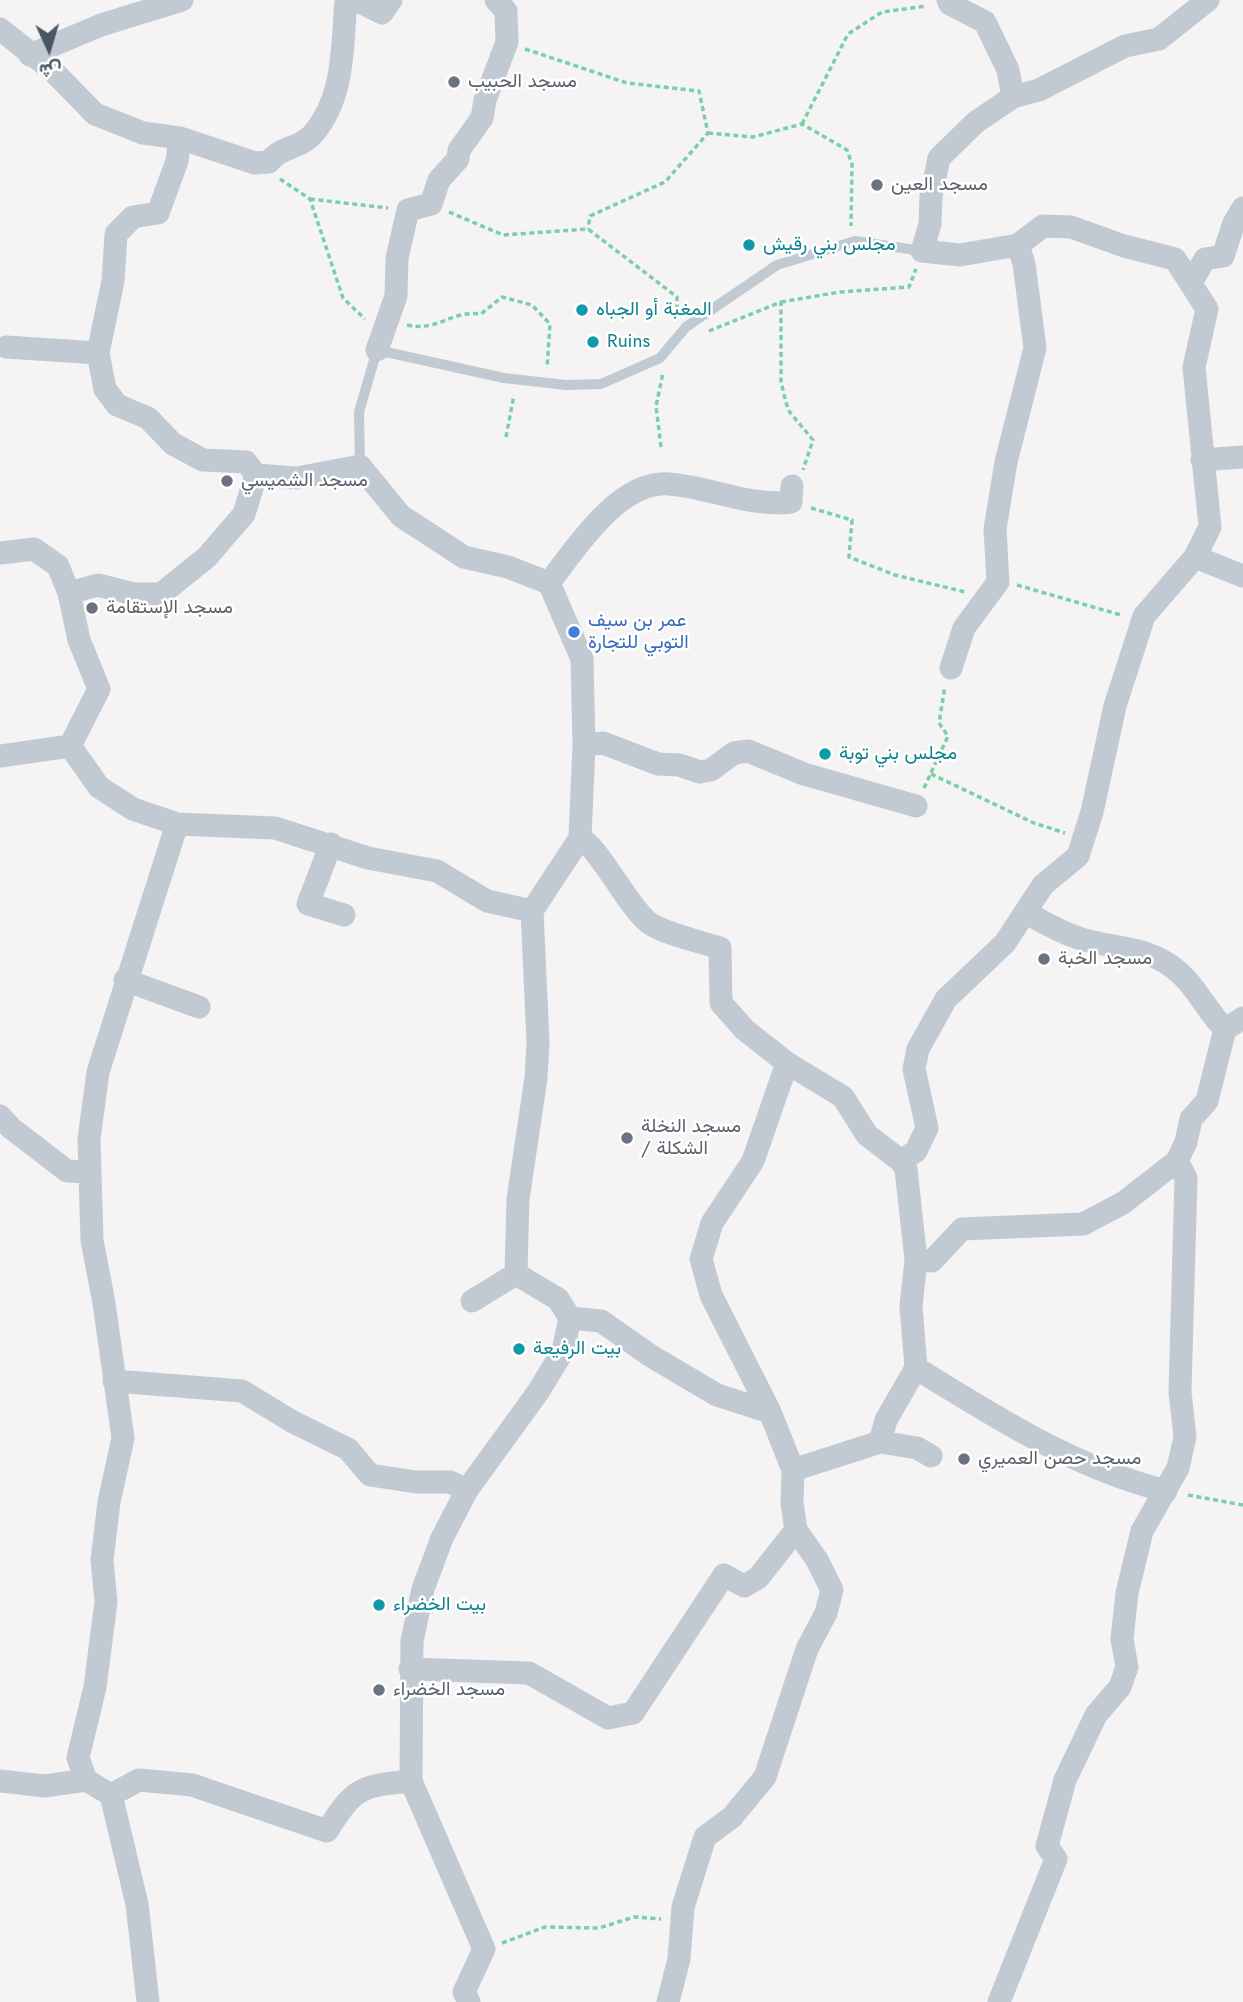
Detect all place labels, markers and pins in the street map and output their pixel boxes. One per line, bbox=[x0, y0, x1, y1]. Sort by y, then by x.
place label: مسجد الحبيب bbox=[468, 71, 577, 93]
marker: مسجد الحبيب bbox=[446, 74, 462, 90]
place label: مسجد العين bbox=[891, 174, 988, 196]
marker: مسجد العين bbox=[869, 177, 885, 193]
place label: مجلس بني رقيش bbox=[763, 234, 896, 256]
marker: مجلس بني رقيش bbox=[741, 237, 757, 253]
place label: المغبة أو الجباه bbox=[596, 299, 712, 321]
marker: المغبة أو الجباه bbox=[574, 302, 590, 318]
place label: Ruins bbox=[607, 331, 650, 353]
marker: Ruins bbox=[585, 334, 601, 350]
place label: مسجد الشميسي bbox=[241, 470, 368, 492]
marker: مسجد الشميسي bbox=[219, 473, 235, 489]
place label: مسجد الإستقامة bbox=[106, 597, 233, 619]
marker: مسجد الإستقامة bbox=[84, 600, 100, 616]
place label: عمر بن سيف التوبي للتجارة bbox=[588, 610, 689, 654]
marker: عمر بن سيف التوبي للتجارة bbox=[566, 624, 582, 640]
place label: مجلس بني توبة bbox=[839, 743, 957, 765]
marker: مجلس بني توبة bbox=[817, 746, 833, 762]
place label: مسجد الخبة bbox=[1058, 948, 1152, 970]
marker: مسجد الخبة bbox=[1036, 951, 1052, 967]
place label: مسجد النخلة / الشكلة bbox=[641, 1116, 741, 1160]
marker: مسجد النخلة / الشكلة bbox=[619, 1130, 635, 1146]
place label: بيت الرفيعة bbox=[533, 1338, 621, 1360]
marker: بيت الرفيعة bbox=[511, 1341, 527, 1357]
place label: مسجد حصن العميري bbox=[978, 1448, 1141, 1470]
marker: مسجد حصن العميري bbox=[956, 1451, 972, 1467]
place label: بيت الخضراء bbox=[393, 1594, 486, 1616]
marker: بيت الخضراء bbox=[371, 1597, 387, 1613]
place label: مسجد الخضراء bbox=[393, 1679, 505, 1701]
marker: مسجد الخضراء bbox=[371, 1682, 387, 1698]

